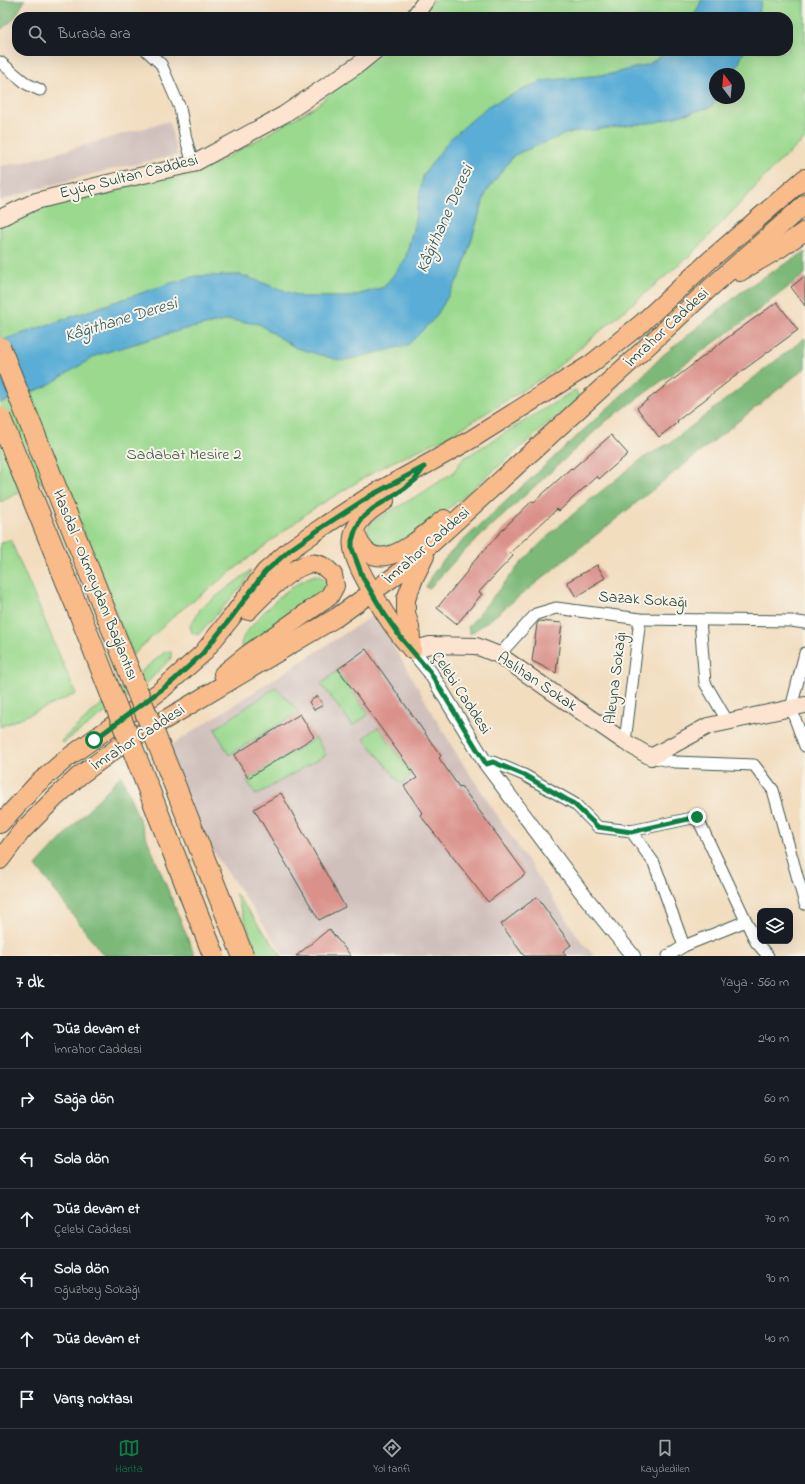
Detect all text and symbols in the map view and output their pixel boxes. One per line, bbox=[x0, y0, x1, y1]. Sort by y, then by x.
search box bbox=[12, 12, 793, 56]
icon: search bbox=[26, 23, 48, 45]
text: Burada ara bbox=[58, 23, 131, 45]
north arrow bbox=[709, 68, 745, 104]
street label: Eyüp Sultan Caddesi bbox=[57, 148, 201, 206]
water label: Kâğıthane Deresi bbox=[410, 159, 482, 277]
street label: İmrahor Caddesi bbox=[619, 282, 715, 374]
water label: Kâğıthane Deresi bbox=[62, 291, 182, 350]
park label: Sadabat Mesire 2 bbox=[127, 443, 242, 467]
street label: Hasdal - Okmeydanı Bağlantısı bbox=[46, 486, 144, 684]
street label: İmrahor Caddesi bbox=[378, 501, 476, 591]
street label: Sazak Sokağı bbox=[598, 585, 688, 615]
street label: Aleyna Sokağı bbox=[598, 630, 634, 726]
street label: Aslıhan Sokak bbox=[492, 646, 583, 718]
street label: Çelebi Caddesi bbox=[425, 647, 497, 739]
street label: İmrahor Caddesi bbox=[86, 698, 190, 778]
route start bbox=[85, 731, 103, 749]
route end bbox=[688, 808, 706, 826]
map controls bbox=[757, 908, 793, 944]
button: layers bbox=[757, 908, 793, 944]
text: 7 dk bbox=[16, 970, 44, 995]
text: Yaya · 560 m bbox=[720, 973, 789, 992]
text: Düz devam et bbox=[54, 1018, 140, 1040]
icon: ahead bbox=[16, 1028, 38, 1050]
text: 240 m bbox=[758, 1029, 789, 1048]
text: İmrahor Caddesi bbox=[54, 1040, 142, 1059]
icon: right bbox=[16, 1088, 38, 1110]
text: Sağa dön bbox=[54, 1088, 114, 1110]
text: 60 m bbox=[764, 1089, 789, 1108]
icon: left bbox=[16, 1148, 38, 1170]
text: Sola dön bbox=[54, 1148, 109, 1170]
text: 60 m bbox=[764, 1149, 789, 1168]
text: Düz devam et bbox=[54, 1198, 140, 1220]
icon: ahead bbox=[16, 1208, 38, 1230]
text: 70 m bbox=[765, 1209, 789, 1228]
text: Çelebi Caddesi bbox=[54, 1220, 131, 1239]
text: Sola dön bbox=[54, 1258, 109, 1280]
icon: left bbox=[16, 1268, 38, 1290]
text: 90 m bbox=[766, 1269, 789, 1288]
text: Oğuzbey Sokağı bbox=[54, 1280, 140, 1299]
icon: ahead bbox=[16, 1328, 38, 1350]
text: Düz devam et bbox=[54, 1328, 140, 1350]
text: 40 m bbox=[765, 1329, 789, 1348]
icon: arrive bbox=[16, 1388, 38, 1410]
text: Varış noktası bbox=[54, 1388, 133, 1410]
tab: Harita bbox=[115, 1437, 143, 1477]
tab: Yol tarifi bbox=[373, 1437, 410, 1477]
tab: Kaydedilen bbox=[641, 1437, 690, 1477]

